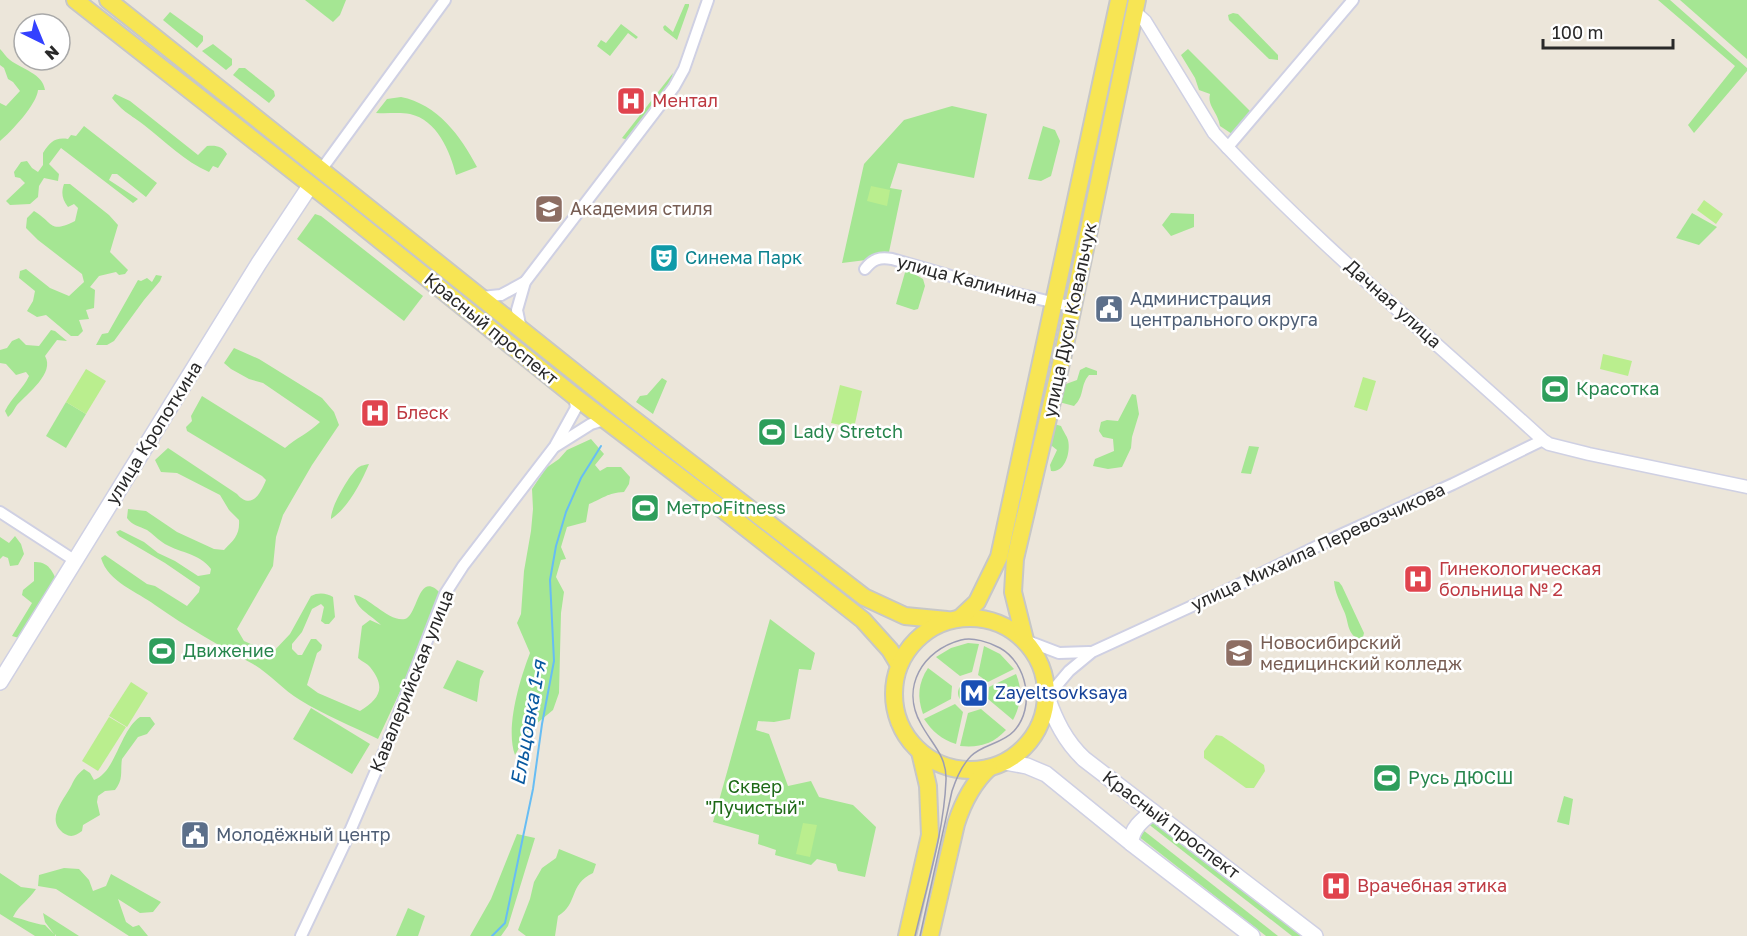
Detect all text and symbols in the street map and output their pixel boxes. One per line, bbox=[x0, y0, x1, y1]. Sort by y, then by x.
north arrow bbox=[12, 12, 72, 72]
scale bar bbox=[1543, 12, 1674, 50]
text: 100 m bbox=[1552, 21, 1603, 43]
text: N bbox=[41, 42, 64, 64]
hospital icon: Ментал bbox=[615, 85, 647, 117]
place label: Ментал bbox=[652, 89, 718, 111]
school or university icon: Академия стиля bbox=[533, 193, 565, 225]
place label: Академия стиля bbox=[570, 197, 713, 219]
street label: улица Дуси Ковальчук bbox=[1038, 220, 1100, 419]
theatre icon: Синема Парк bbox=[648, 242, 680, 274]
place label: Синема Парк bbox=[685, 246, 802, 268]
street label: улица Калинина bbox=[895, 250, 1040, 308]
street label: Дачная улица bbox=[1341, 254, 1446, 352]
street label: Красный проспект bbox=[420, 267, 563, 389]
place label: Администрация центрального округа bbox=[1130, 287, 1318, 330]
public building icon: Администрация центрального округа bbox=[1093, 293, 1125, 325]
street label: улица Кропоткина bbox=[100, 357, 206, 508]
sports icon: Красотка bbox=[1539, 373, 1571, 405]
place label: Красотка bbox=[1576, 377, 1659, 399]
hospital icon: Блеск bbox=[359, 397, 391, 429]
place label: Блеск bbox=[396, 401, 449, 423]
sports icon: Lady Stretch bbox=[756, 416, 788, 448]
place label: Lady Stretch bbox=[793, 420, 903, 442]
street label: улица Михаила Перевозчикова bbox=[1187, 477, 1448, 615]
sports icon: МетроFitness bbox=[629, 492, 661, 524]
place label: МетроFitness bbox=[666, 496, 786, 518]
place label: Гинекологическая больница № 2 bbox=[1439, 557, 1602, 600]
hospital icon: Гинекологическая больница № 2 bbox=[1402, 563, 1434, 595]
street label: Кавалерийская улица bbox=[364, 586, 458, 775]
place label: Новосибирский медицинский колледж bbox=[1260, 631, 1462, 674]
sports icon: Движение bbox=[146, 635, 178, 667]
school or university icon: Новосибирский медицинский колледж bbox=[1223, 637, 1255, 669]
place label: Движение bbox=[183, 639, 274, 661]
water label: Ельцовка 1-я bbox=[504, 657, 550, 787]
metro station icon: Zayeltsovksaya bbox=[958, 677, 990, 709]
place label: Zayeltsovksaya bbox=[995, 681, 1128, 703]
sports icon: Русь ДЮСШ bbox=[1371, 762, 1403, 794]
street label: Красный проспект bbox=[1099, 765, 1245, 883]
place label: Русь ДЮСШ bbox=[1408, 766, 1514, 788]
park label: Сквер "Лучистый" bbox=[705, 775, 805, 818]
public building icon: Молодёжный центр bbox=[179, 819, 211, 851]
place label: Молодёжный центр bbox=[216, 823, 391, 845]
hospital icon: Врачебная этика bbox=[1320, 870, 1352, 902]
place label: Врачебная этика bbox=[1357, 874, 1507, 896]

